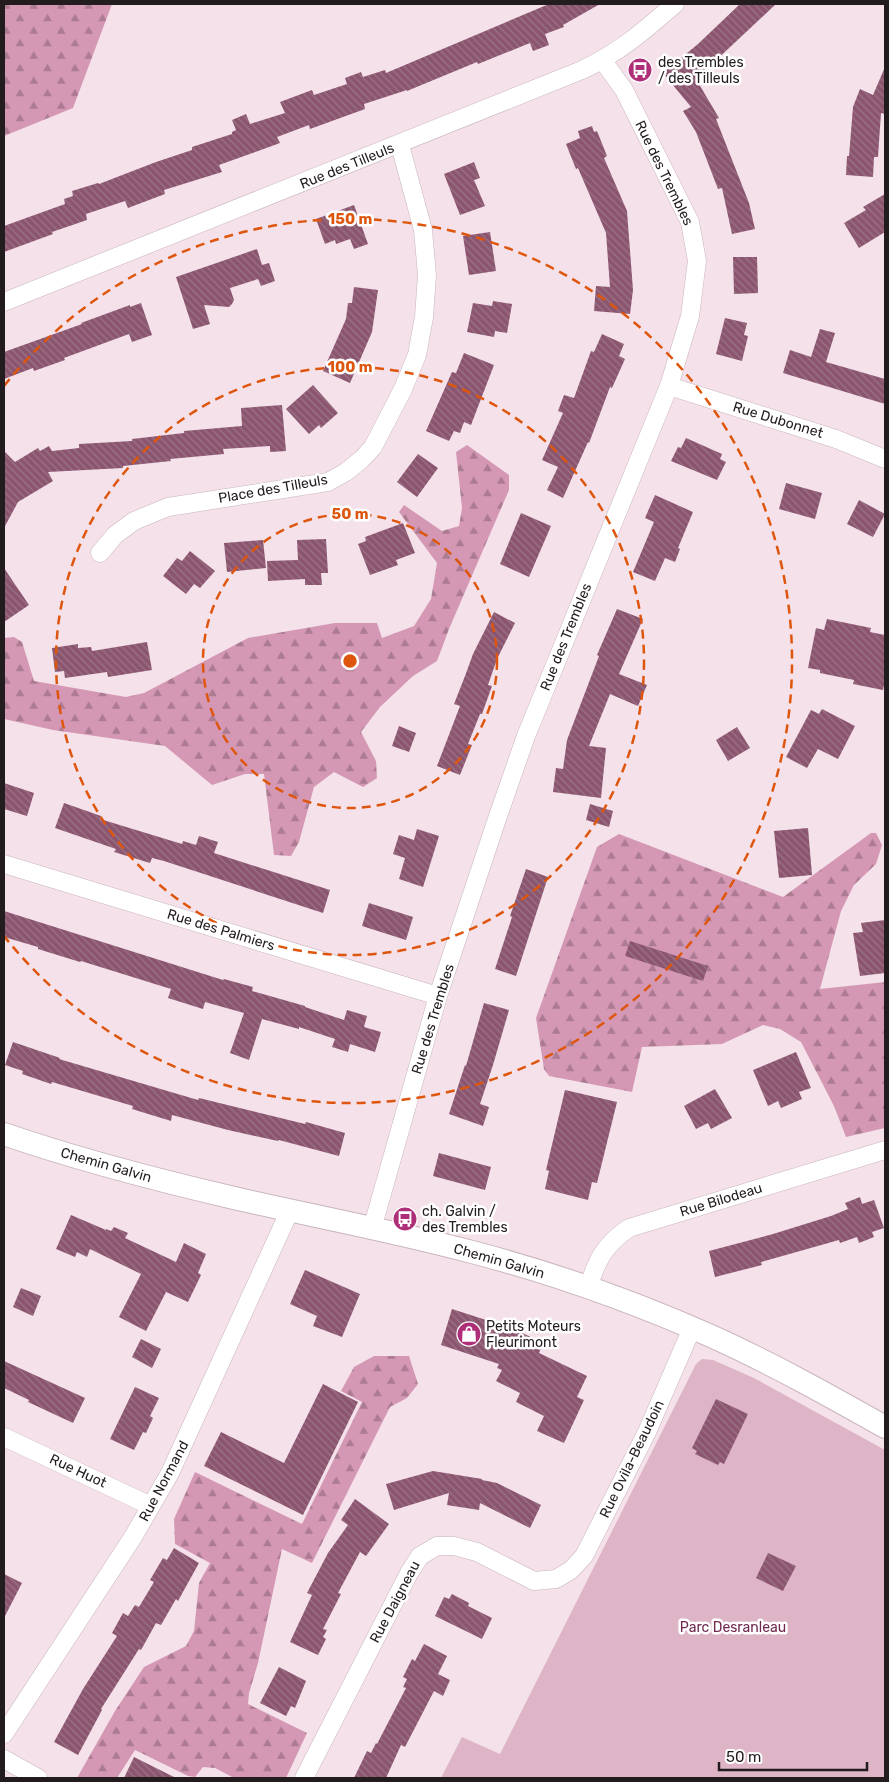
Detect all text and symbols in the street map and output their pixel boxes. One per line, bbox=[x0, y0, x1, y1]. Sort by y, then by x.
place label: des Trembles / des Tilleuls bbox=[658, 54, 744, 87]
bus stop icon: des Trembles / des Tilleuls bbox=[627, 57, 653, 83]
street label: Rue des Trembles bbox=[631, 118, 697, 228]
street label: Rue des Tilleuls bbox=[297, 139, 397, 193]
text: 150 m bbox=[328, 210, 372, 228]
text: 100 m bbox=[328, 358, 372, 376]
street label: Rue Dubonnet bbox=[731, 398, 826, 442]
street label: Place des Tilleuls bbox=[217, 471, 329, 507]
text: 50 m bbox=[332, 505, 368, 523]
street label: Rue des Trembles bbox=[537, 581, 595, 693]
centre of rings bbox=[341, 652, 359, 670]
street label: Rue des Palmiers bbox=[165, 906, 277, 954]
street label: Rue des Trembles bbox=[408, 962, 458, 1076]
street label: Chemin Galvin bbox=[59, 1144, 153, 1186]
street label: Rue Bilodeau bbox=[678, 1179, 764, 1221]
place label: ch. Galvin / des Trembles bbox=[422, 1203, 508, 1236]
bus stop icon: ch. Galvin / des Trembles bbox=[392, 1206, 418, 1232]
street label: Chemin Galvin bbox=[452, 1240, 546, 1282]
place label: Petits Moteurs Fleurimont bbox=[486, 1318, 581, 1351]
shop icon: Petits Moteurs Fleurimont bbox=[456, 1321, 482, 1347]
street label: Rue Ovila-Beaudoin bbox=[596, 1397, 668, 1521]
street label: Rue Normand bbox=[136, 1438, 192, 1524]
street label: Rue Huot bbox=[47, 1450, 110, 1492]
street label: Rue Daigneau bbox=[366, 1558, 424, 1646]
park label: Parc Desranleau bbox=[680, 1619, 786, 1636]
scale bar bbox=[719, 1740, 866, 1772]
text: 50 m bbox=[726, 1748, 761, 1766]

